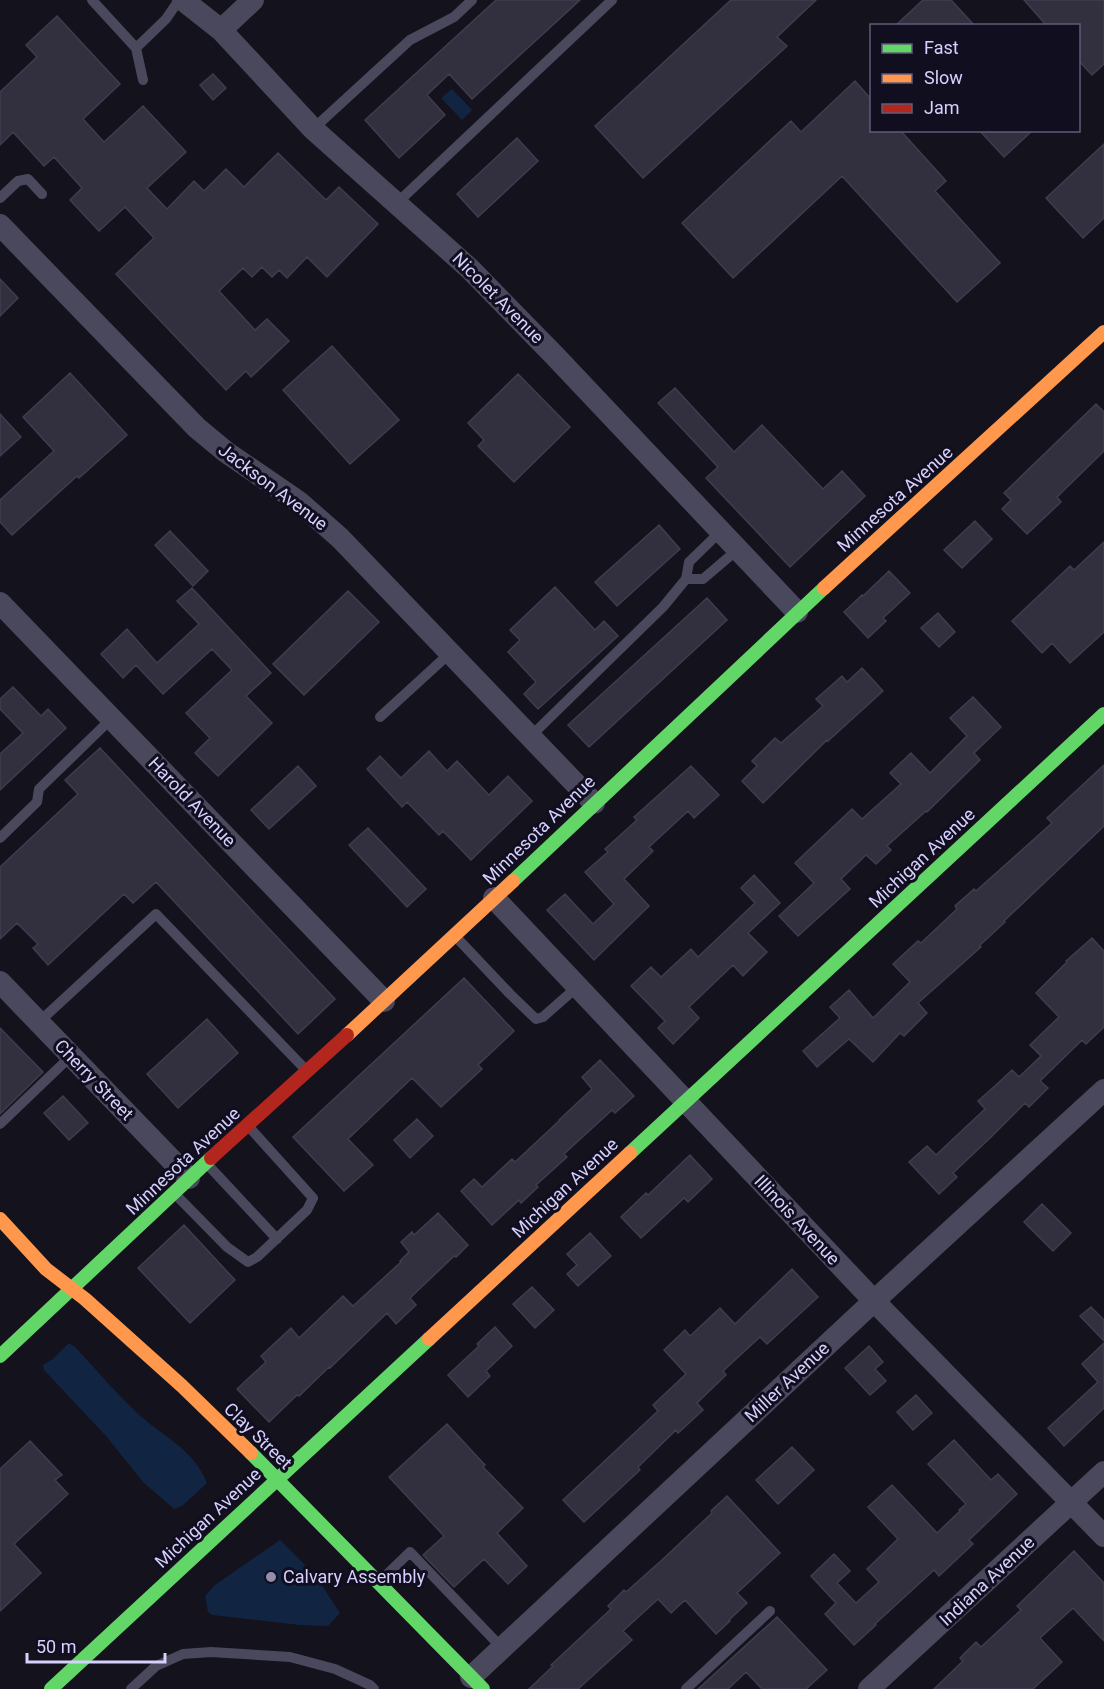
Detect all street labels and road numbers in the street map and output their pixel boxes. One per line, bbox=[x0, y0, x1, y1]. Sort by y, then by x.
street label: Nicolet Avenue bbox=[448, 248, 548, 348]
street label: Jackson Avenue bbox=[215, 439, 332, 534]
street label: Minnesota Avenue bbox=[833, 441, 957, 556]
street label: Harold Avenue bbox=[144, 752, 240, 851]
street label: Minnesota Avenue bbox=[478, 771, 599, 889]
street label: Michigan Avenue bbox=[864, 803, 979, 912]
street label: Cherry Street bbox=[51, 1035, 138, 1124]
street label: Minnesota Avenue bbox=[121, 1102, 244, 1219]
street label: Michigan Avenue bbox=[507, 1133, 622, 1242]
street label: Illinois Avenue bbox=[750, 1170, 844, 1269]
street label: Miller Avenue bbox=[740, 1337, 833, 1426]
street label: Clay Street bbox=[220, 1398, 297, 1473]
street label: Michigan Avenue bbox=[150, 1463, 265, 1572]
street label: Indiana Avenue bbox=[935, 1531, 1039, 1630]

